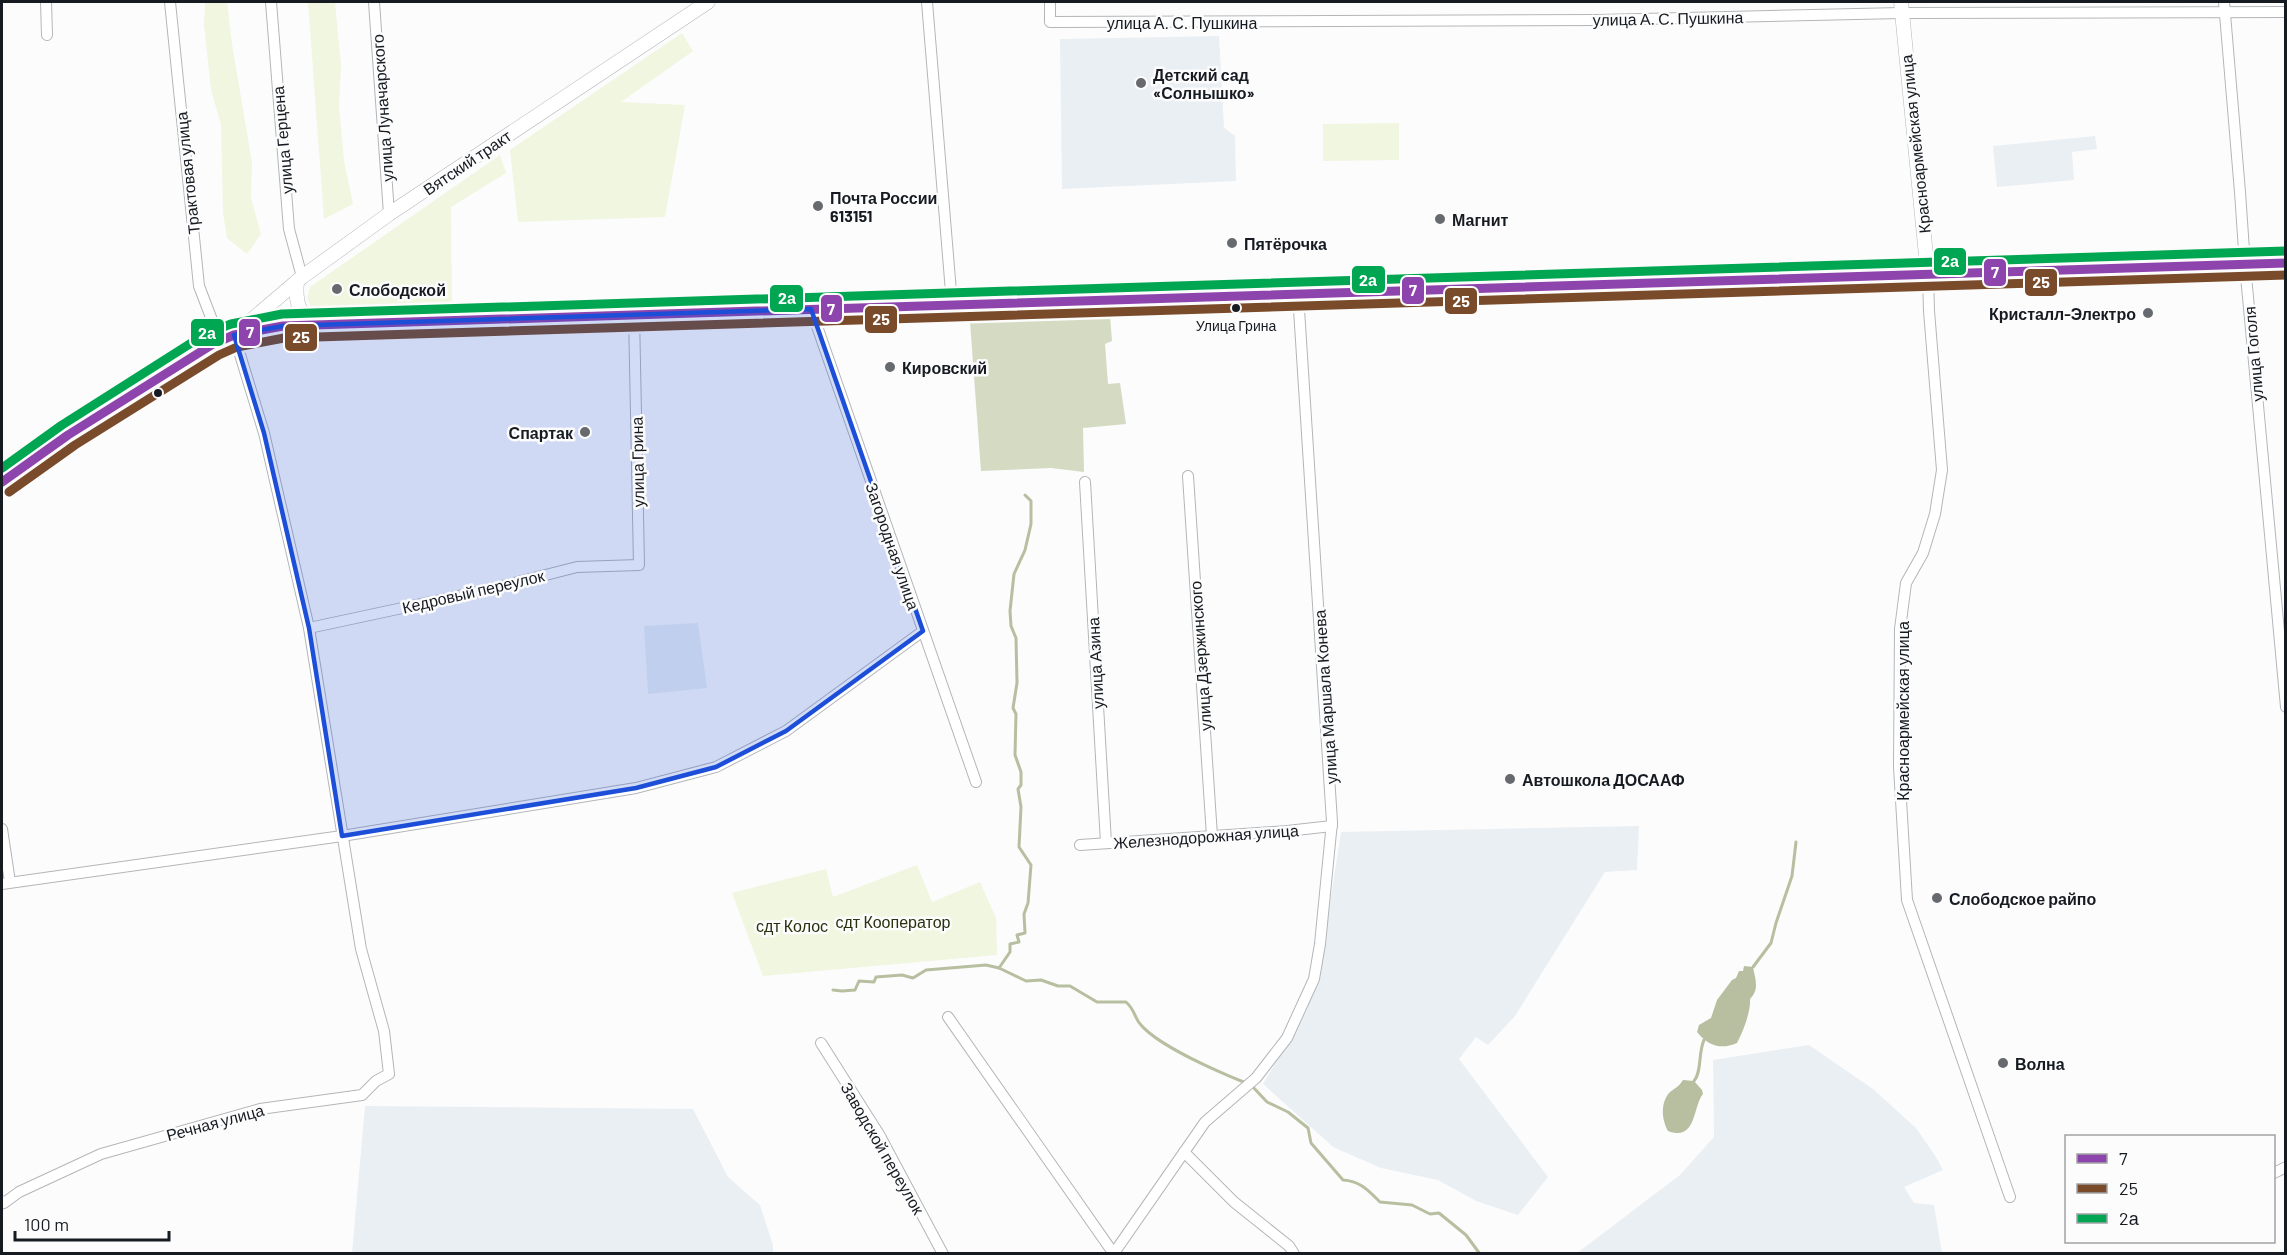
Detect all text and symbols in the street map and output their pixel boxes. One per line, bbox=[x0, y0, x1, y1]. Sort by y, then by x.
street label: улица А. С. Пушкина bbox=[1592, 7, 1744, 29]
street label: улица А. С. Пушкина bbox=[1107, 13, 1257, 32]
street label: улица Луначарского bbox=[367, 33, 397, 182]
street label: Красноармейская улица bbox=[1896, 54, 1934, 234]
place label: Детский сад «Солнышко» bbox=[1153, 65, 1255, 102]
marker: Детский сад «Солнышко» bbox=[1134, 76, 1148, 90]
street label: улица Герцена bbox=[268, 85, 296, 195]
street label: Трактовая улица bbox=[171, 111, 203, 235]
street label: Вятский тракт bbox=[419, 125, 515, 198]
place label: Почта России 613151 bbox=[830, 188, 937, 225]
marker: Почта России 613151 bbox=[811, 199, 825, 213]
place label: Магнит bbox=[1452, 210, 1509, 229]
marker: Магнит bbox=[1433, 212, 1447, 226]
place label: Пятёрочка bbox=[1244, 234, 1327, 253]
marker: Пятёрочка bbox=[1225, 236, 1239, 250]
line badge: 2а bbox=[1933, 247, 1967, 276]
text: 2а bbox=[1941, 251, 1959, 270]
line badge: 7 bbox=[1983, 258, 2007, 287]
text: 7 bbox=[1991, 262, 1999, 281]
line badge: 2а bbox=[1351, 265, 1386, 294]
line badge: 25 bbox=[2024, 268, 2058, 297]
text: 2а bbox=[1359, 270, 1377, 289]
text: 25 bbox=[2032, 272, 2050, 291]
line badge: 7 bbox=[1401, 276, 1425, 305]
place label: Слободской bbox=[349, 280, 446, 299]
text: 7 bbox=[1409, 280, 1417, 299]
marker: Слободской bbox=[330, 282, 344, 296]
line badge: 2а bbox=[769, 284, 804, 313]
line badge: 25 bbox=[1444, 287, 1478, 315]
text: 2а bbox=[778, 288, 796, 307]
text: 25 bbox=[1452, 291, 1470, 310]
line badge: 7 bbox=[820, 294, 843, 323]
text: 7 bbox=[827, 299, 835, 318]
marker: Улица Грина bbox=[1230, 302, 1242, 314]
place label: Кристалл-Электро bbox=[1989, 304, 2136, 323]
line badge: 25 bbox=[864, 305, 898, 334]
street label: улица Гоголя bbox=[2239, 305, 2267, 403]
marker: Кристалл-Электро bbox=[2141, 306, 2155, 320]
text: 25 bbox=[872, 309, 890, 328]
place label: Улица Грина bbox=[1196, 317, 1276, 334]
line badge: 2а bbox=[190, 318, 225, 347]
line badge: 7 bbox=[238, 318, 261, 347]
text: 7 bbox=[246, 322, 254, 341]
text: 2а bbox=[198, 323, 216, 342]
line badge: 25 bbox=[284, 323, 318, 352]
text: 25 bbox=[292, 327, 310, 346]
place label: Кировский bbox=[902, 358, 987, 377]
marker: Кировский bbox=[883, 360, 897, 374]
unlabelled marker bbox=[152, 387, 164, 399]
street label: улица Грина bbox=[627, 416, 647, 507]
place label: Спартак bbox=[509, 423, 574, 442]
marker: Спартак bbox=[578, 425, 592, 439]
street label: Загородная улица bbox=[862, 480, 924, 612]
street label: Кедровый переулок bbox=[400, 565, 547, 617]
street label: улица Дзержинского bbox=[1185, 580, 1215, 732]
street label: улица Маршала Конева bbox=[1309, 609, 1341, 785]
street label: улица Азина bbox=[1083, 617, 1107, 709]
street label: Красноармейская улица bbox=[1893, 621, 1912, 801]
place label: Автошкола ДОСААФ bbox=[1522, 770, 1685, 789]
marker: Автошкола ДОСААФ bbox=[1503, 772, 1517, 786]
street label: Железнодорожная улица bbox=[1113, 820, 1299, 852]
place label: Слободское райпо bbox=[1949, 889, 2096, 908]
marker: Слободское райпо bbox=[1930, 891, 1944, 905]
park label: сдт Кооператор bbox=[836, 912, 951, 931]
park label: сдт Колос bbox=[756, 916, 828, 935]
place label: Волна bbox=[2015, 1054, 2065, 1073]
marker: Волна bbox=[1996, 1056, 2010, 1070]
street label: Заводской переулок bbox=[837, 1079, 929, 1218]
street label: Речная улица bbox=[164, 1100, 266, 1144]
legend bbox=[2065, 1135, 2275, 1243]
text: 7 bbox=[2119, 1147, 2128, 1169]
text: 25 bbox=[2119, 1177, 2138, 1199]
scale bar bbox=[15, 1204, 170, 1242]
text: 2а bbox=[2119, 1207, 2140, 1229]
text: 100 m bbox=[24, 1213, 69, 1235]

